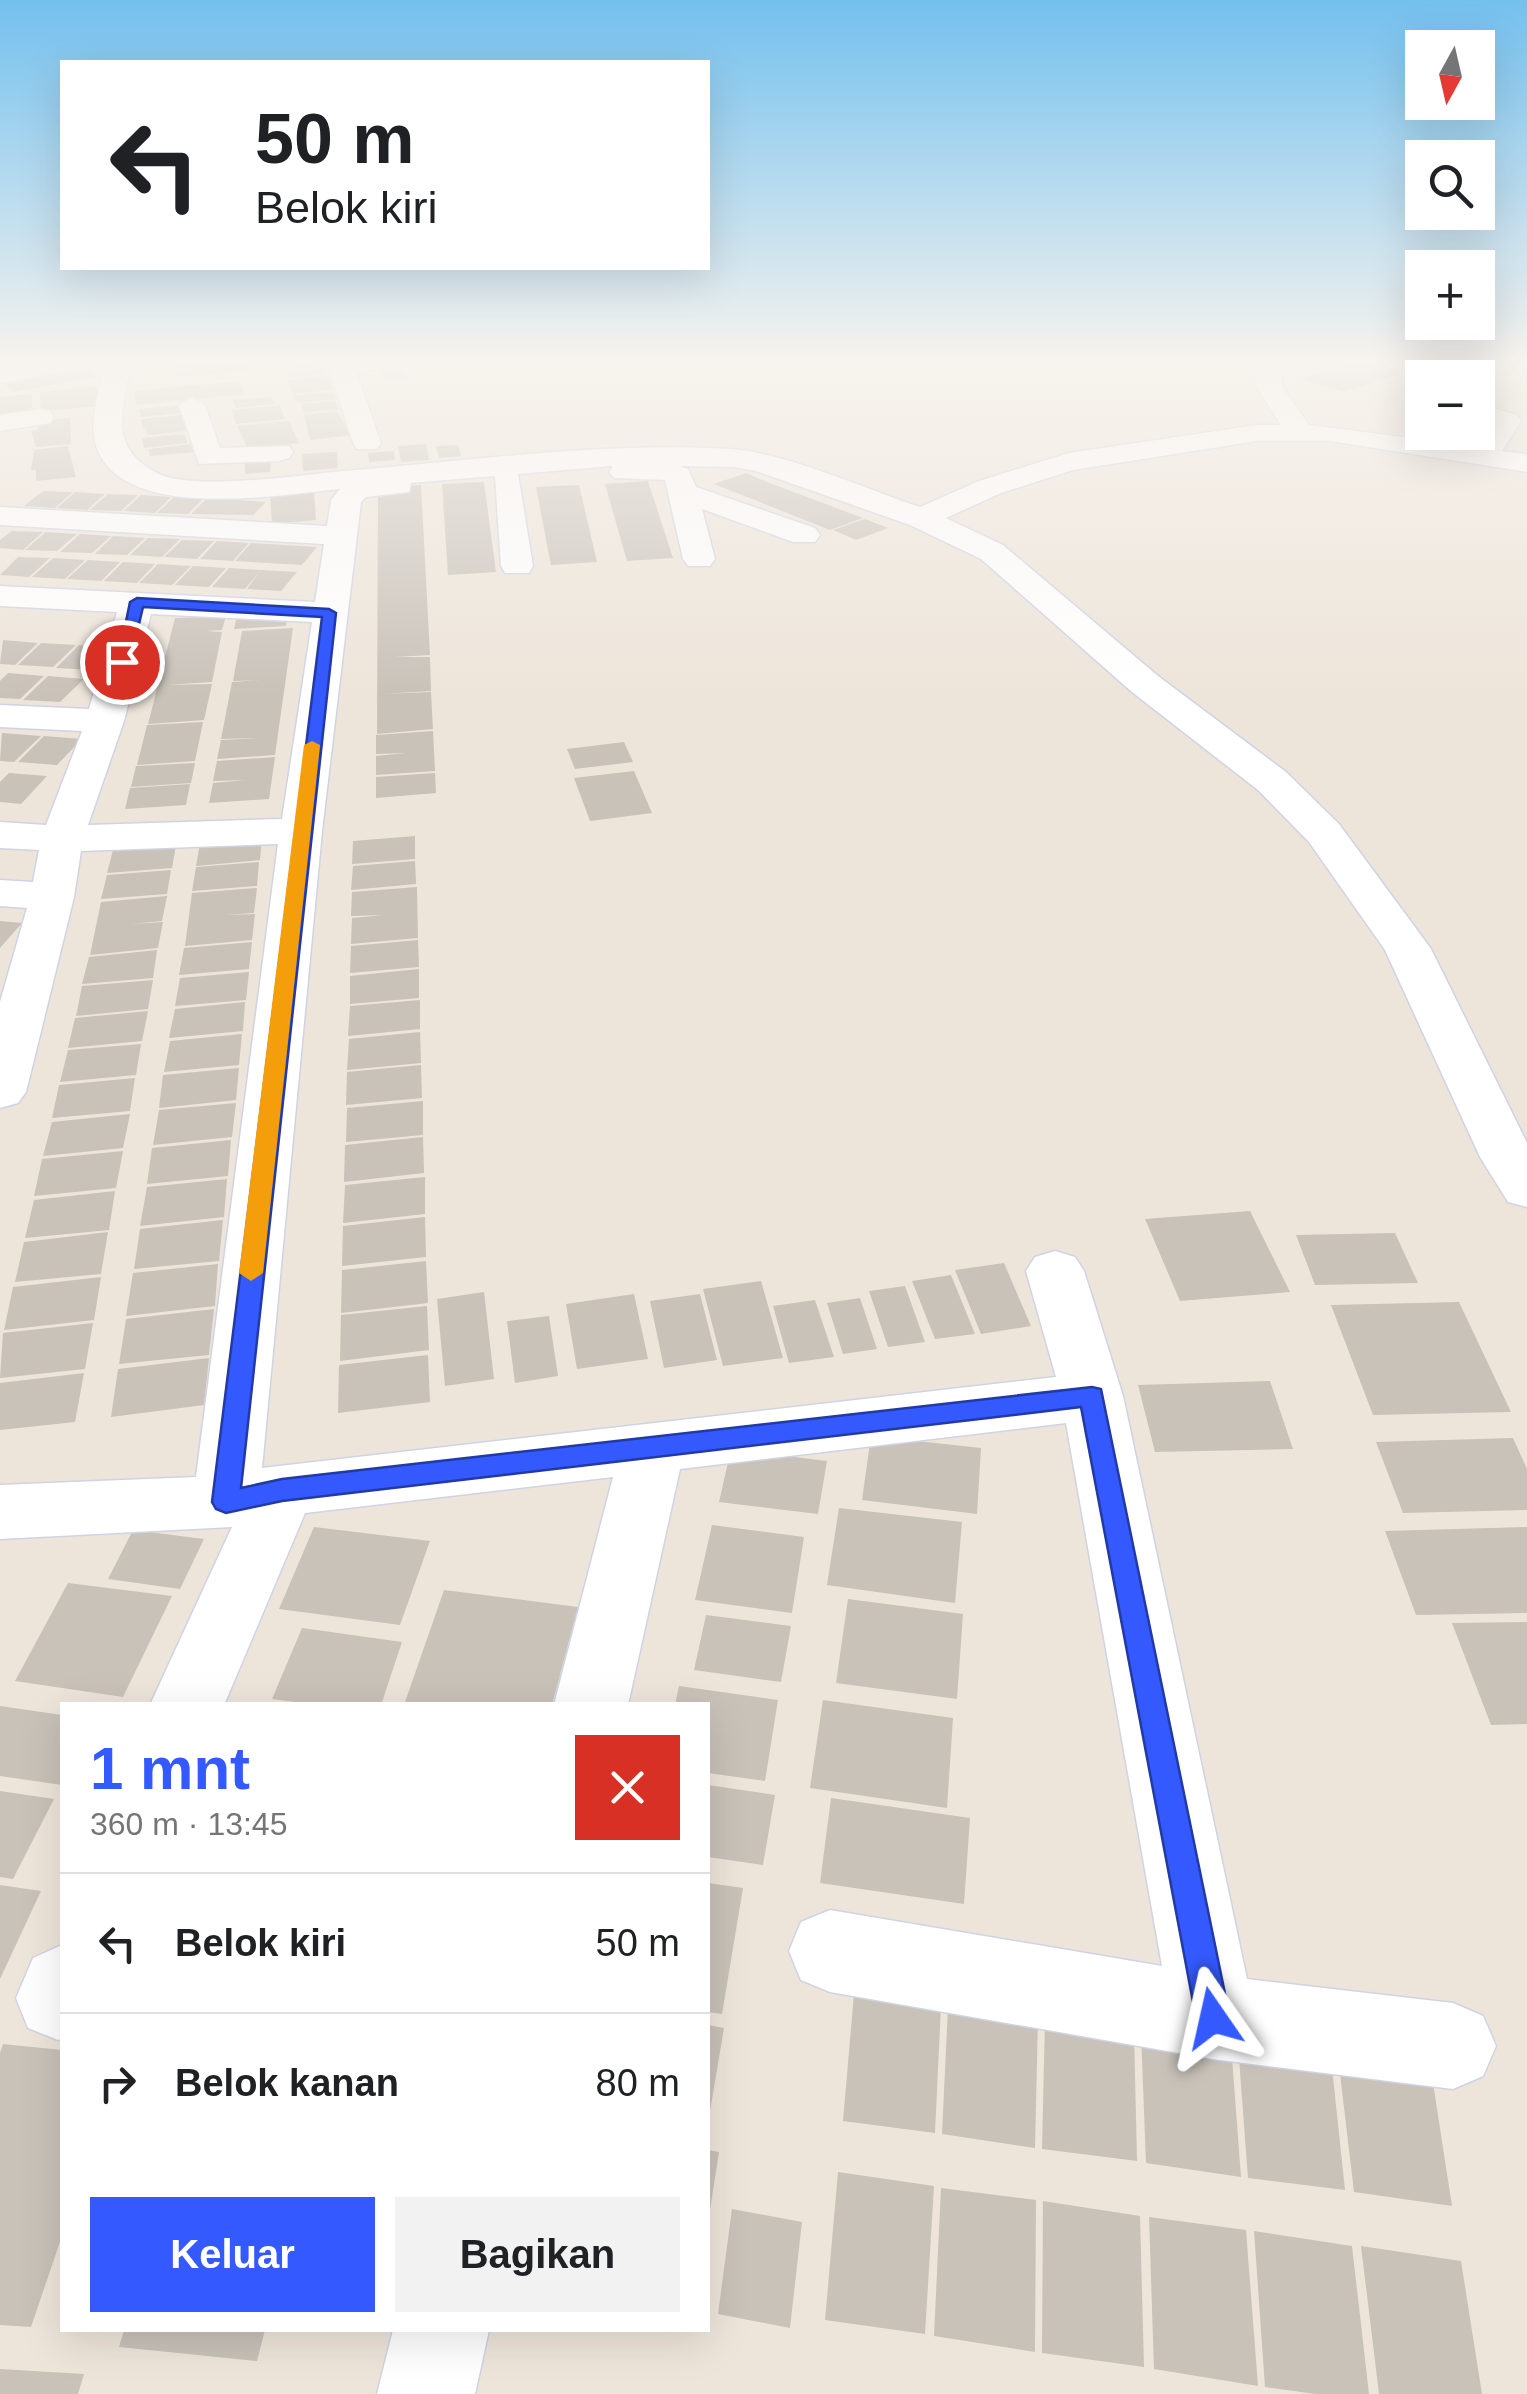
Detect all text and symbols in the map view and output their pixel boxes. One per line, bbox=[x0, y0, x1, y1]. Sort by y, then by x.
north arrow bbox=[1405, 30, 1495, 120]
map controls bbox=[1405, 30, 1495, 450]
icon: left bbox=[90, 100, 220, 230]
text: 50 m bbox=[255, 100, 415, 178]
button: search bbox=[1405, 140, 1495, 230]
text: Belok kiri bbox=[255, 182, 438, 233]
button: + bbox=[1405, 250, 1495, 340]
button: − bbox=[1405, 360, 1495, 450]
pin bbox=[80, 620, 165, 705]
icon: arrive bbox=[95, 635, 150, 690]
text: 1 mnt bbox=[90, 1735, 250, 1802]
button: close bbox=[575, 1735, 680, 1840]
text: 360 m · 13:45 bbox=[90, 1806, 287, 1842]
icon: left bbox=[90, 1916, 145, 1971]
text: Belok kiri bbox=[175, 1922, 346, 1964]
text: 50 m bbox=[596, 1922, 680, 1964]
position arrow bbox=[1161, 1966, 1265, 2070]
icon: right bbox=[90, 2056, 145, 2111]
text: Belok kanan bbox=[175, 2062, 399, 2104]
text: 80 m bbox=[596, 2062, 680, 2104]
button: Keluar bbox=[90, 2197, 375, 2312]
button: Bagikan bbox=[395, 2197, 680, 2312]

